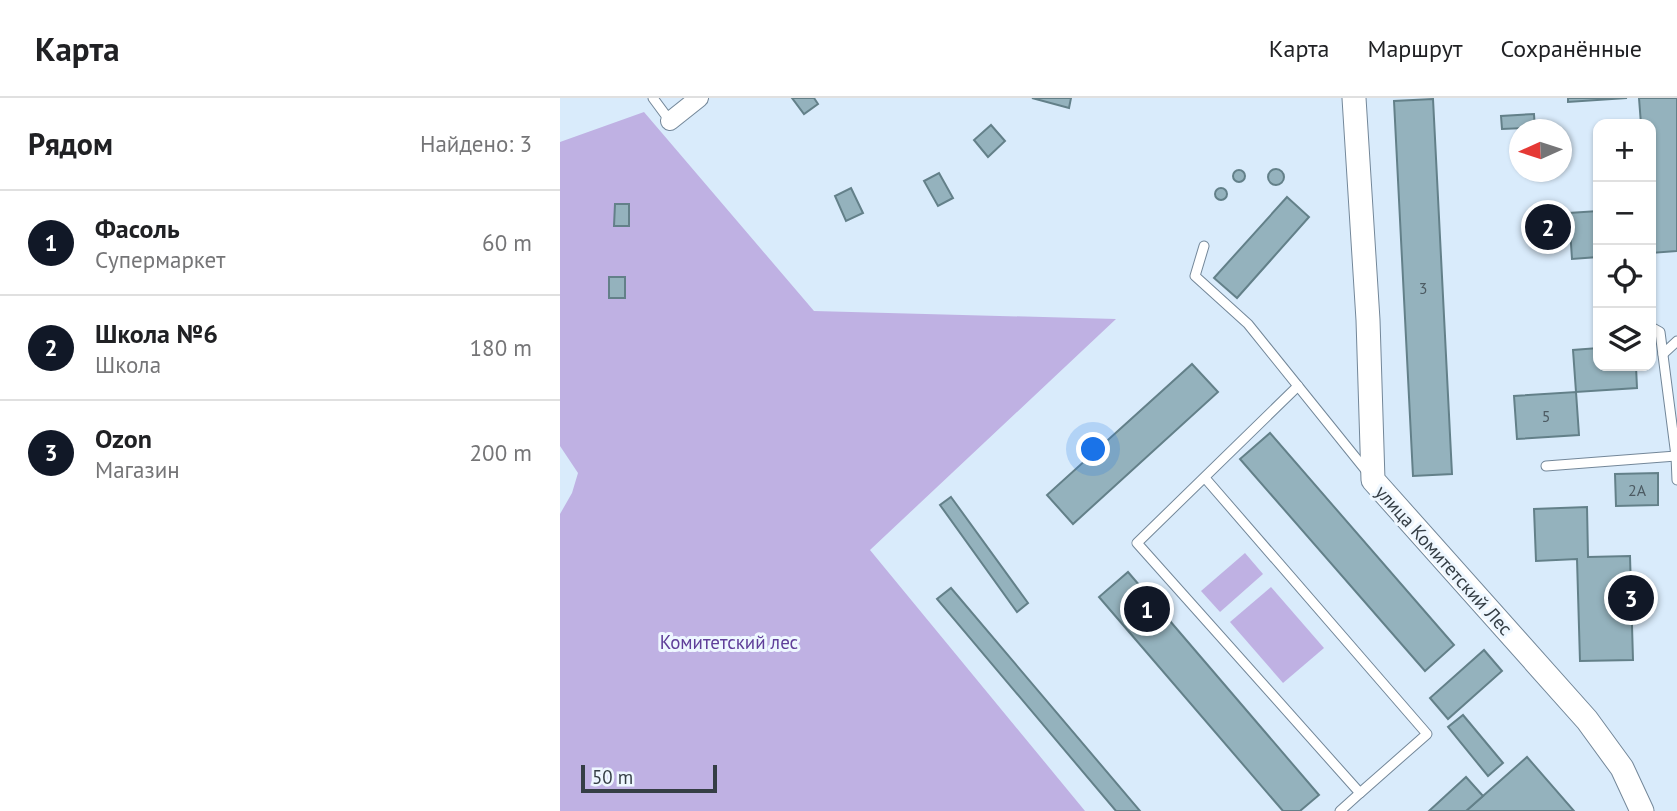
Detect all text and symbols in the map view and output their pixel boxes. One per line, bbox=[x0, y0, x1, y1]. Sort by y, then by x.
text: Карта bbox=[35, 27, 120, 70]
text: Карта bbox=[1269, 33, 1329, 64]
text: Маршрут bbox=[1367, 33, 1462, 64]
text: Сохранённые bbox=[1500, 33, 1642, 64]
north arrow bbox=[1509, 119, 1572, 182]
map controls bbox=[1593, 119, 1656, 371]
button: + bbox=[1593, 119, 1656, 182]
text: Рядом bbox=[28, 124, 113, 163]
text: Найдено: 3 bbox=[420, 129, 532, 158]
button: − bbox=[1593, 182, 1656, 245]
pin: 2 bbox=[1525, 201, 1571, 253]
text: Фасоль bbox=[95, 212, 180, 245]
text: 1 bbox=[44, 228, 58, 257]
text: 60 m bbox=[482, 228, 532, 257]
text: Супермаркет bbox=[95, 245, 225, 274]
button: locate bbox=[1593, 245, 1656, 308]
house number: 3 bbox=[1419, 278, 1427, 298]
button: layers bbox=[1593, 308, 1656, 371]
text: Школа №6 bbox=[95, 317, 218, 350]
text: 2 bbox=[44, 333, 58, 362]
text: 180 m bbox=[470, 333, 532, 362]
text: Школа bbox=[95, 350, 161, 379]
house number: 5 bbox=[1542, 406, 1550, 426]
text: Ozon bbox=[95, 422, 152, 455]
your location bbox=[1076, 432, 1110, 466]
text: 3 bbox=[44, 438, 58, 467]
text: 200 m bbox=[470, 438, 532, 467]
text: Магазин bbox=[95, 455, 180, 484]
street label: улица Комитетский Лес bbox=[1370, 480, 1518, 640]
house number: 2А bbox=[1628, 480, 1647, 500]
pin: 3 bbox=[1608, 572, 1654, 624]
pin: 1 bbox=[1124, 583, 1170, 635]
park label: Комитетский лес bbox=[660, 630, 798, 654]
scale bar bbox=[581, 762, 718, 794]
text: 50 m bbox=[592, 765, 633, 789]

